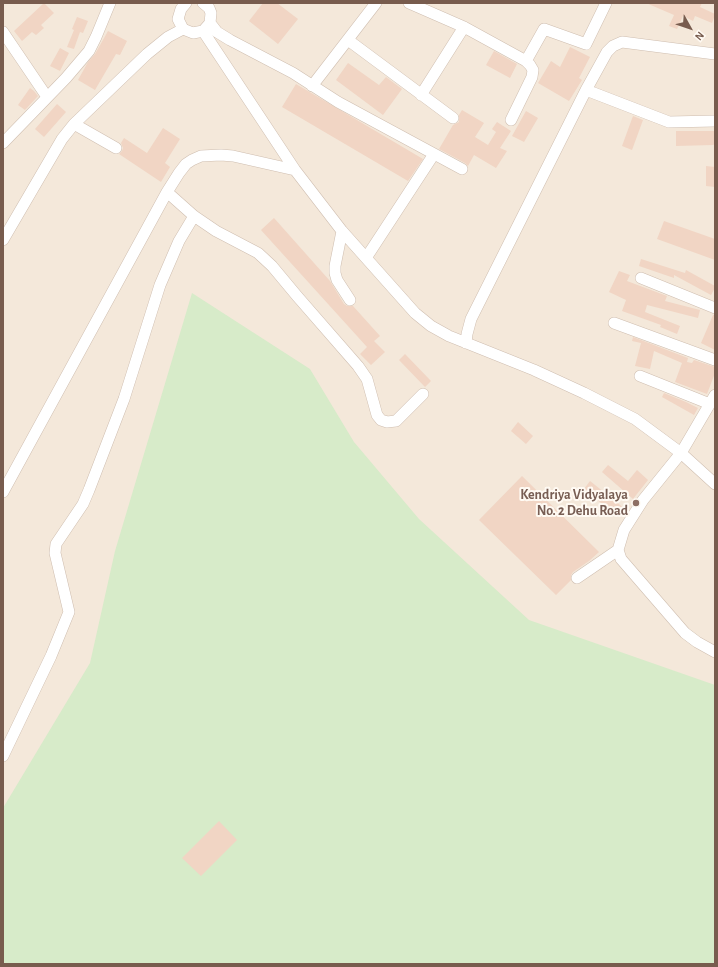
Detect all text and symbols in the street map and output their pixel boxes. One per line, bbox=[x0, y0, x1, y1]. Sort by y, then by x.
north arrow bbox=[670, 8, 710, 48]
text: N bbox=[693, 30, 706, 43]
place label: Kendriya Vidyalaya No. 2 Dehu Road bbox=[520, 487, 628, 520]
marker: Kendriya Vidyalaya No. 2 Dehu Road bbox=[631, 498, 641, 508]

